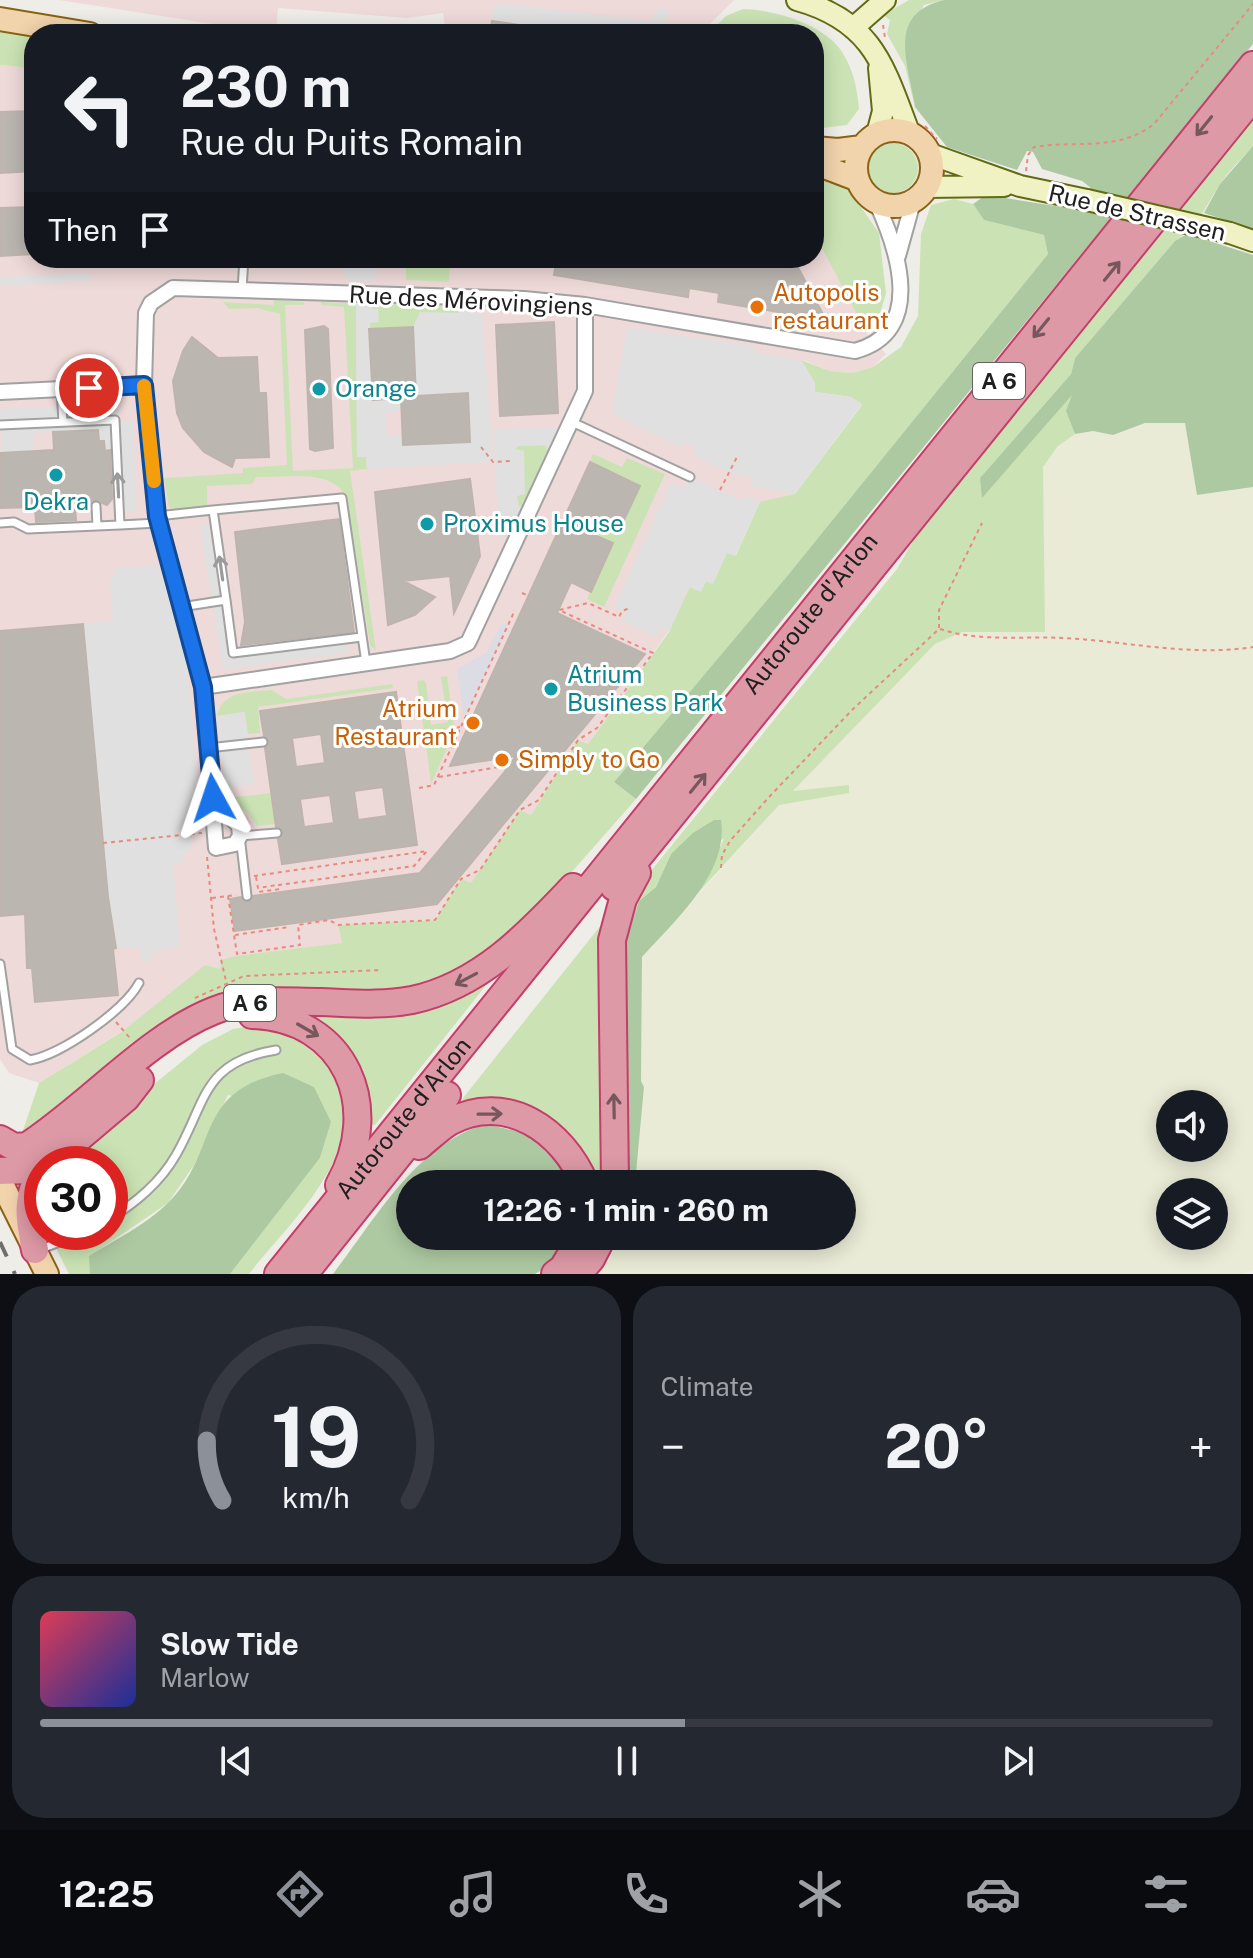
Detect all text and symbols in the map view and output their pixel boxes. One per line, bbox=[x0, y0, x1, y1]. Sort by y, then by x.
text: 230 m bbox=[180, 54, 352, 120]
icon: left bbox=[48, 56, 152, 160]
one-way arrow bbox=[1195, 115, 1213, 135]
text: Rue du Puits Romain bbox=[180, 121, 523, 163]
street label: Rue de Strassen bbox=[1046, 178, 1229, 246]
icon: arrive bbox=[133, 208, 177, 252]
text: Then bbox=[48, 212, 117, 248]
one-way arrow bbox=[1103, 261, 1121, 282]
place label: Autopolis restaurant bbox=[773, 278, 889, 334]
street label: Rue des Mérovingiens bbox=[348, 280, 594, 320]
marker: Autopolis restaurant bbox=[748, 298, 766, 316]
one-way arrow bbox=[1032, 317, 1050, 338]
pin bbox=[55, 354, 123, 422]
road number: A 6 bbox=[973, 363, 1025, 399]
icon: arrive bbox=[67, 366, 111, 410]
place label: Orange bbox=[335, 374, 417, 402]
marker: Orange bbox=[310, 380, 328, 398]
marker: Dekra bbox=[47, 466, 65, 484]
one-way arrow bbox=[111, 472, 126, 499]
place label: Dekra bbox=[23, 487, 89, 515]
place label: Proximus House bbox=[443, 509, 624, 537]
marker: Proximus House bbox=[418, 515, 436, 533]
street label: Autoroute d'Arlon bbox=[736, 527, 883, 699]
one-way arrow bbox=[213, 555, 228, 581]
place label: Atrium Business Park bbox=[567, 660, 724, 716]
marker: Atrium Business Park bbox=[542, 680, 560, 698]
place label: Atrium Restaurant bbox=[334, 694, 457, 750]
marker: Atrium Restaurant bbox=[464, 714, 482, 732]
place label: Simply to Go bbox=[518, 745, 660, 773]
marker: Simply to Go bbox=[493, 751, 511, 769]
position arrow bbox=[171, 756, 255, 840]
one-way arrow bbox=[689, 774, 707, 794]
one-way arrow bbox=[454, 971, 478, 987]
road number: A 6 bbox=[224, 985, 276, 1021]
one-way arrow bbox=[296, 1022, 319, 1038]
street label: Autoroute d'Arlon bbox=[330, 1032, 476, 1204]
map controls bbox=[1156, 1090, 1228, 1250]
button: sound bbox=[1156, 1090, 1228, 1162]
one-way arrow bbox=[607, 1093, 622, 1120]
one-way arrow bbox=[476, 1106, 503, 1121]
speed limit sign: 30 bbox=[24, 1146, 128, 1250]
button: layers bbox=[1156, 1178, 1228, 1250]
text: 12:26 · 1 min · 260 m bbox=[483, 1192, 769, 1228]
text: Climate bbox=[661, 1371, 754, 1402]
text: 19 bbox=[271, 1388, 361, 1486]
text: 20° bbox=[884, 1411, 989, 1482]
text: − bbox=[661, 1421, 685, 1473]
text: + bbox=[1189, 1421, 1213, 1473]
text: km/h bbox=[283, 1481, 350, 1514]
text: Slow Tide bbox=[160, 1626, 299, 1662]
text: Marlow bbox=[160, 1662, 250, 1693]
icon: previous bbox=[214, 1739, 258, 1783]
icon: pause bbox=[605, 1739, 649, 1783]
icon: next bbox=[996, 1739, 1040, 1783]
icon: directions bbox=[272, 1866, 328, 1922]
icon: music bbox=[445, 1866, 501, 1922]
icon: phone bbox=[618, 1866, 674, 1922]
icon: climate bbox=[792, 1866, 848, 1922]
icon: car bbox=[965, 1866, 1021, 1922]
icon: filters bbox=[1138, 1866, 1194, 1922]
text: 12:25 bbox=[59, 1873, 155, 1915]

